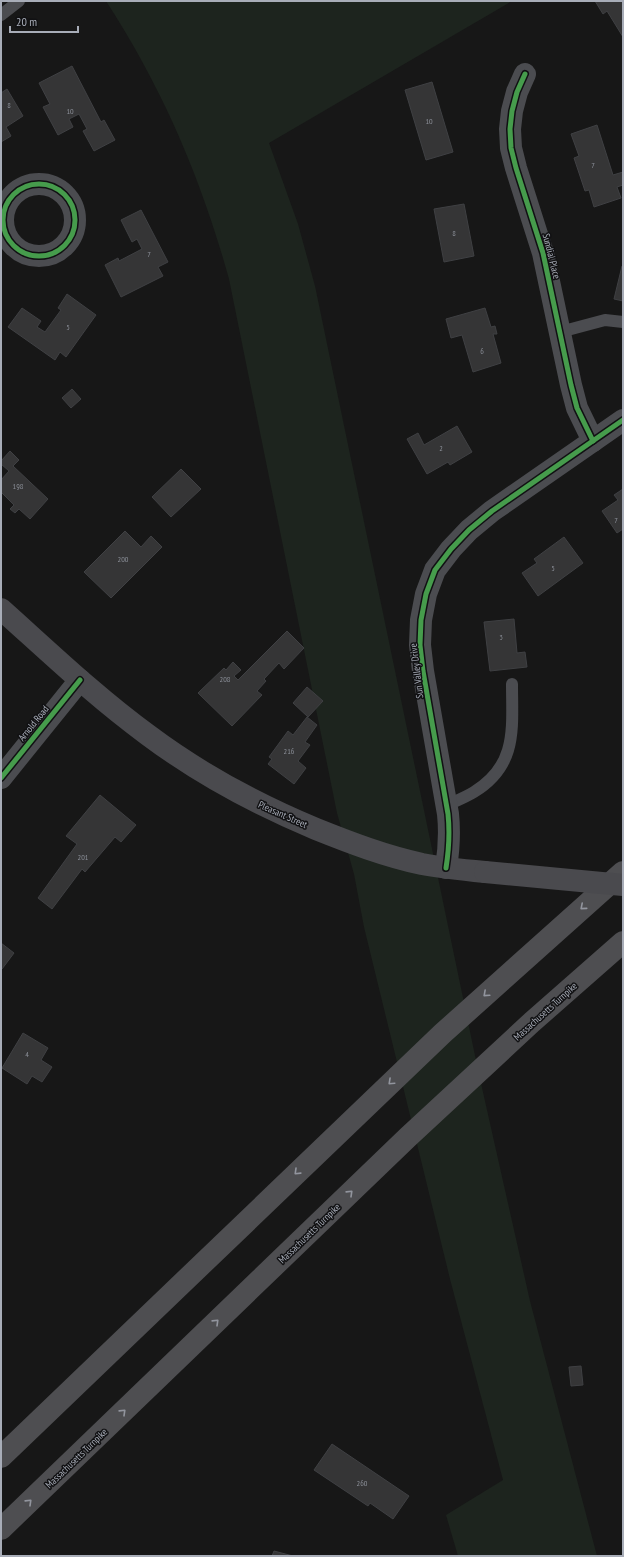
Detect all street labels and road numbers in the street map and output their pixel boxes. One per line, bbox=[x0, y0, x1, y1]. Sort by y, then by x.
street label: Sundial Place bbox=[540, 232, 563, 280]
street label: Sun Valley Drive bbox=[407, 643, 426, 699]
street label: Arnold Road bbox=[15, 703, 52, 744]
street label: Pleasant Street bbox=[256, 798, 310, 831]
street label: Massachusetts Turnpike bbox=[511, 979, 580, 1043]
street label: Massachusetts Turnpike bbox=[276, 1200, 343, 1266]
street label: Massachusetts Turnpike bbox=[43, 1425, 110, 1491]

